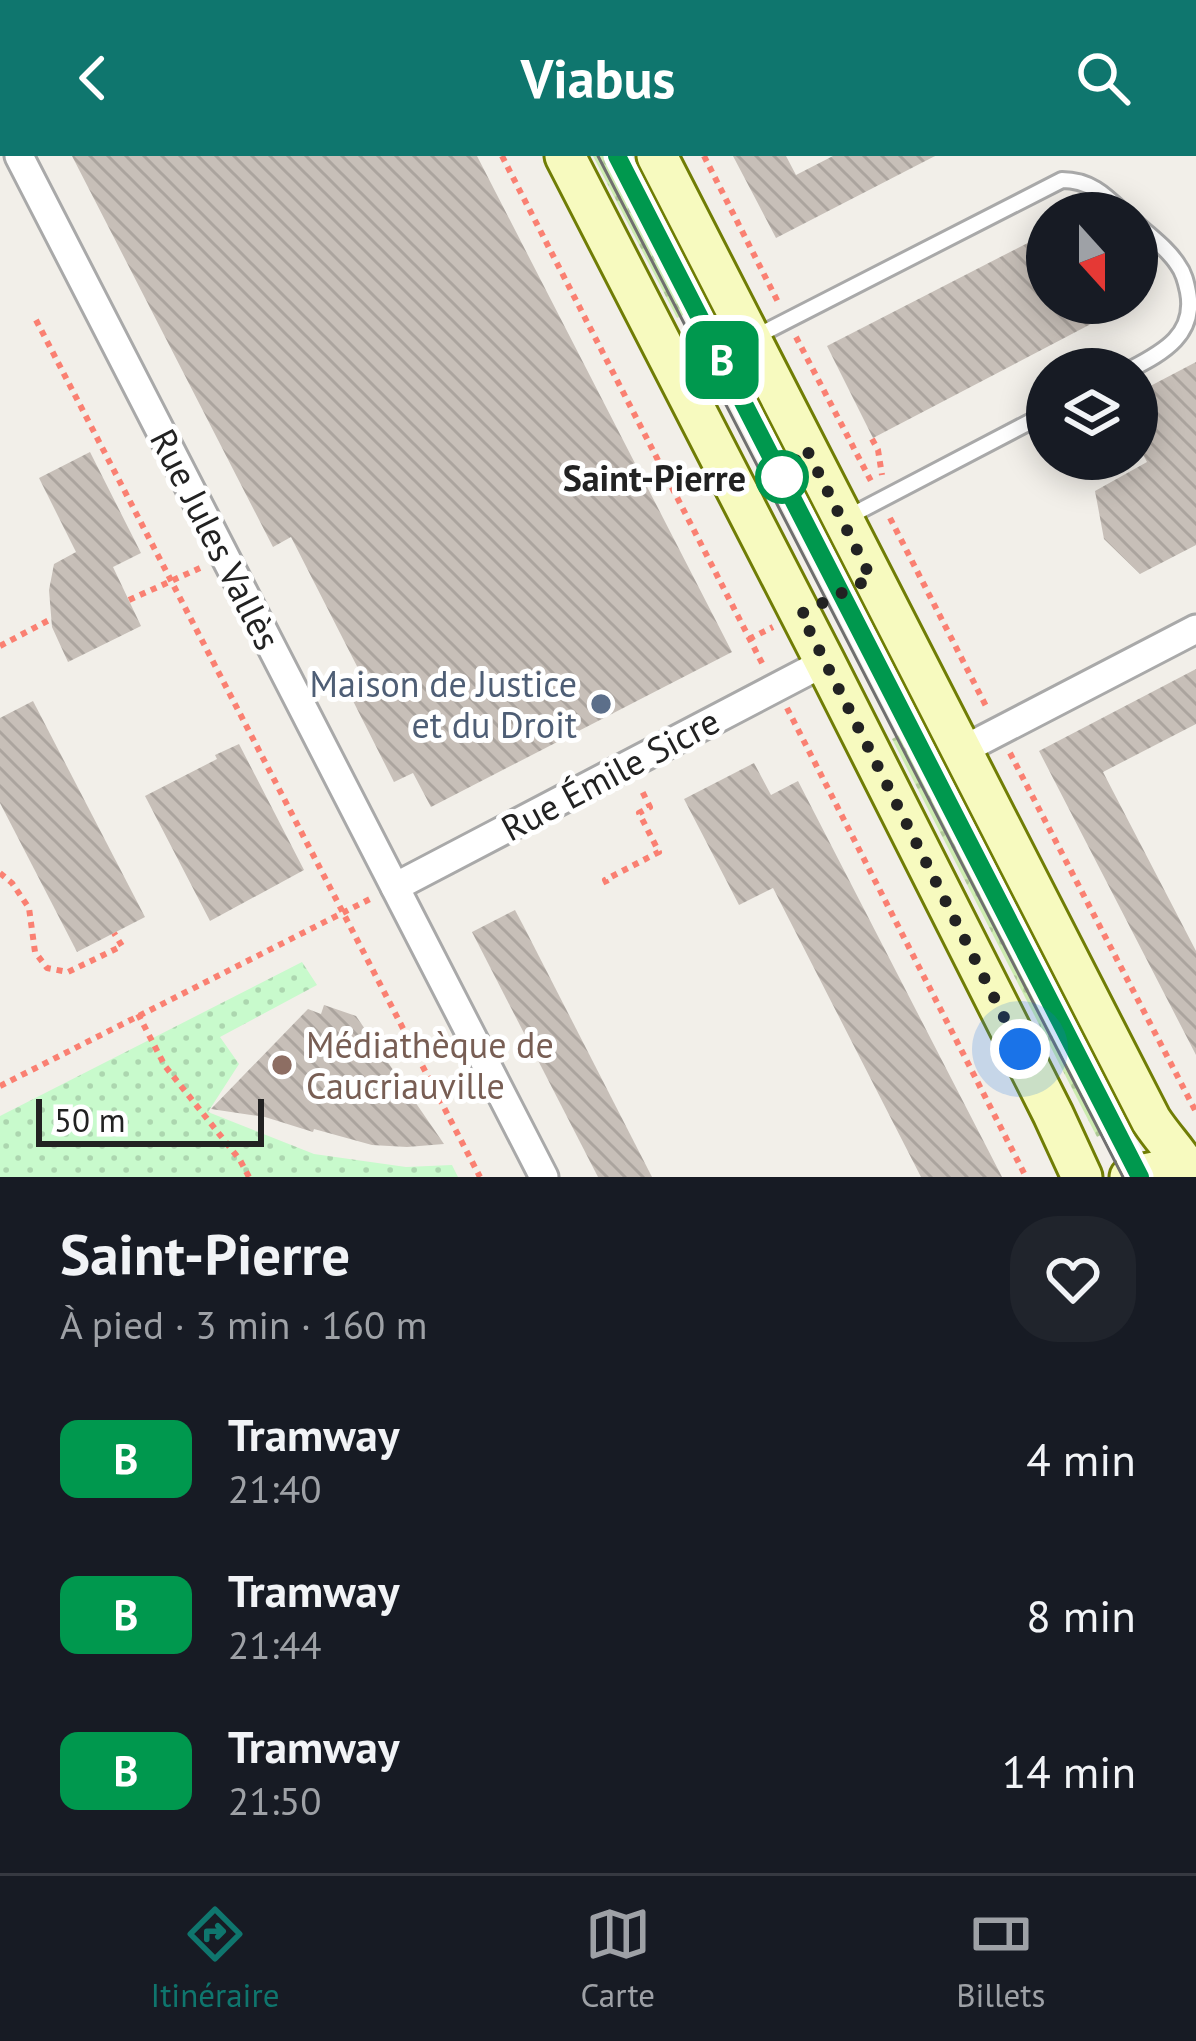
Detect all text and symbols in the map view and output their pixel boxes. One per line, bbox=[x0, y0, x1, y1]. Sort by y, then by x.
text: Viabus bbox=[521, 43, 675, 113]
icon: back bbox=[60, 45, 126, 111]
icon: search bbox=[1070, 45, 1136, 111]
north arrow bbox=[1026, 192, 1158, 324]
map controls bbox=[1026, 192, 1158, 480]
line badge: B bbox=[683, 321, 761, 399]
text: B bbox=[710, 332, 734, 387]
button: layers bbox=[1026, 348, 1158, 480]
street label: Rue Jules Vallès bbox=[140, 421, 292, 657]
marker: Saint-Pierre bbox=[757, 452, 807, 502]
place label: Saint-Pierre bbox=[563, 454, 746, 501]
place label: Maison de Justice et du Droit bbox=[309, 660, 577, 748]
marker: Maison de Justice et du Droit bbox=[588, 691, 614, 717]
street label: Rue Émile Sicre bbox=[493, 697, 727, 851]
your location bbox=[990, 1019, 1050, 1079]
place label: Médiathèque de Caucriauville bbox=[306, 1021, 554, 1109]
marker: Médiathèque de Caucriauville bbox=[269, 1052, 295, 1078]
scale bar bbox=[36, 1093, 264, 1146]
text: 50 m bbox=[54, 1098, 126, 1141]
button: heart bbox=[1010, 1216, 1136, 1342]
text: Saint-Pierre bbox=[60, 1217, 350, 1291]
text: À pied · 3 min · 160 m bbox=[60, 1299, 427, 1350]
text: Tramway bbox=[228, 1405, 399, 1463]
text: 4 min bbox=[1026, 1430, 1136, 1488]
text: B bbox=[114, 1431, 138, 1486]
text: 21:40 bbox=[228, 1463, 322, 1514]
text: Tramway bbox=[228, 1561, 399, 1619]
text: 8 min bbox=[1026, 1586, 1136, 1644]
text: B bbox=[114, 1587, 138, 1642]
text: 21:44 bbox=[228, 1619, 322, 1670]
text: Tramway bbox=[228, 1717, 399, 1775]
text: 14 min bbox=[1002, 1742, 1136, 1800]
text: B bbox=[114, 1743, 138, 1798]
text: 21:50 bbox=[228, 1775, 322, 1826]
tab: Itinéraire bbox=[151, 1901, 279, 2016]
tab: Carte bbox=[581, 1901, 655, 2016]
tab: Billets bbox=[956, 1901, 1045, 2016]

